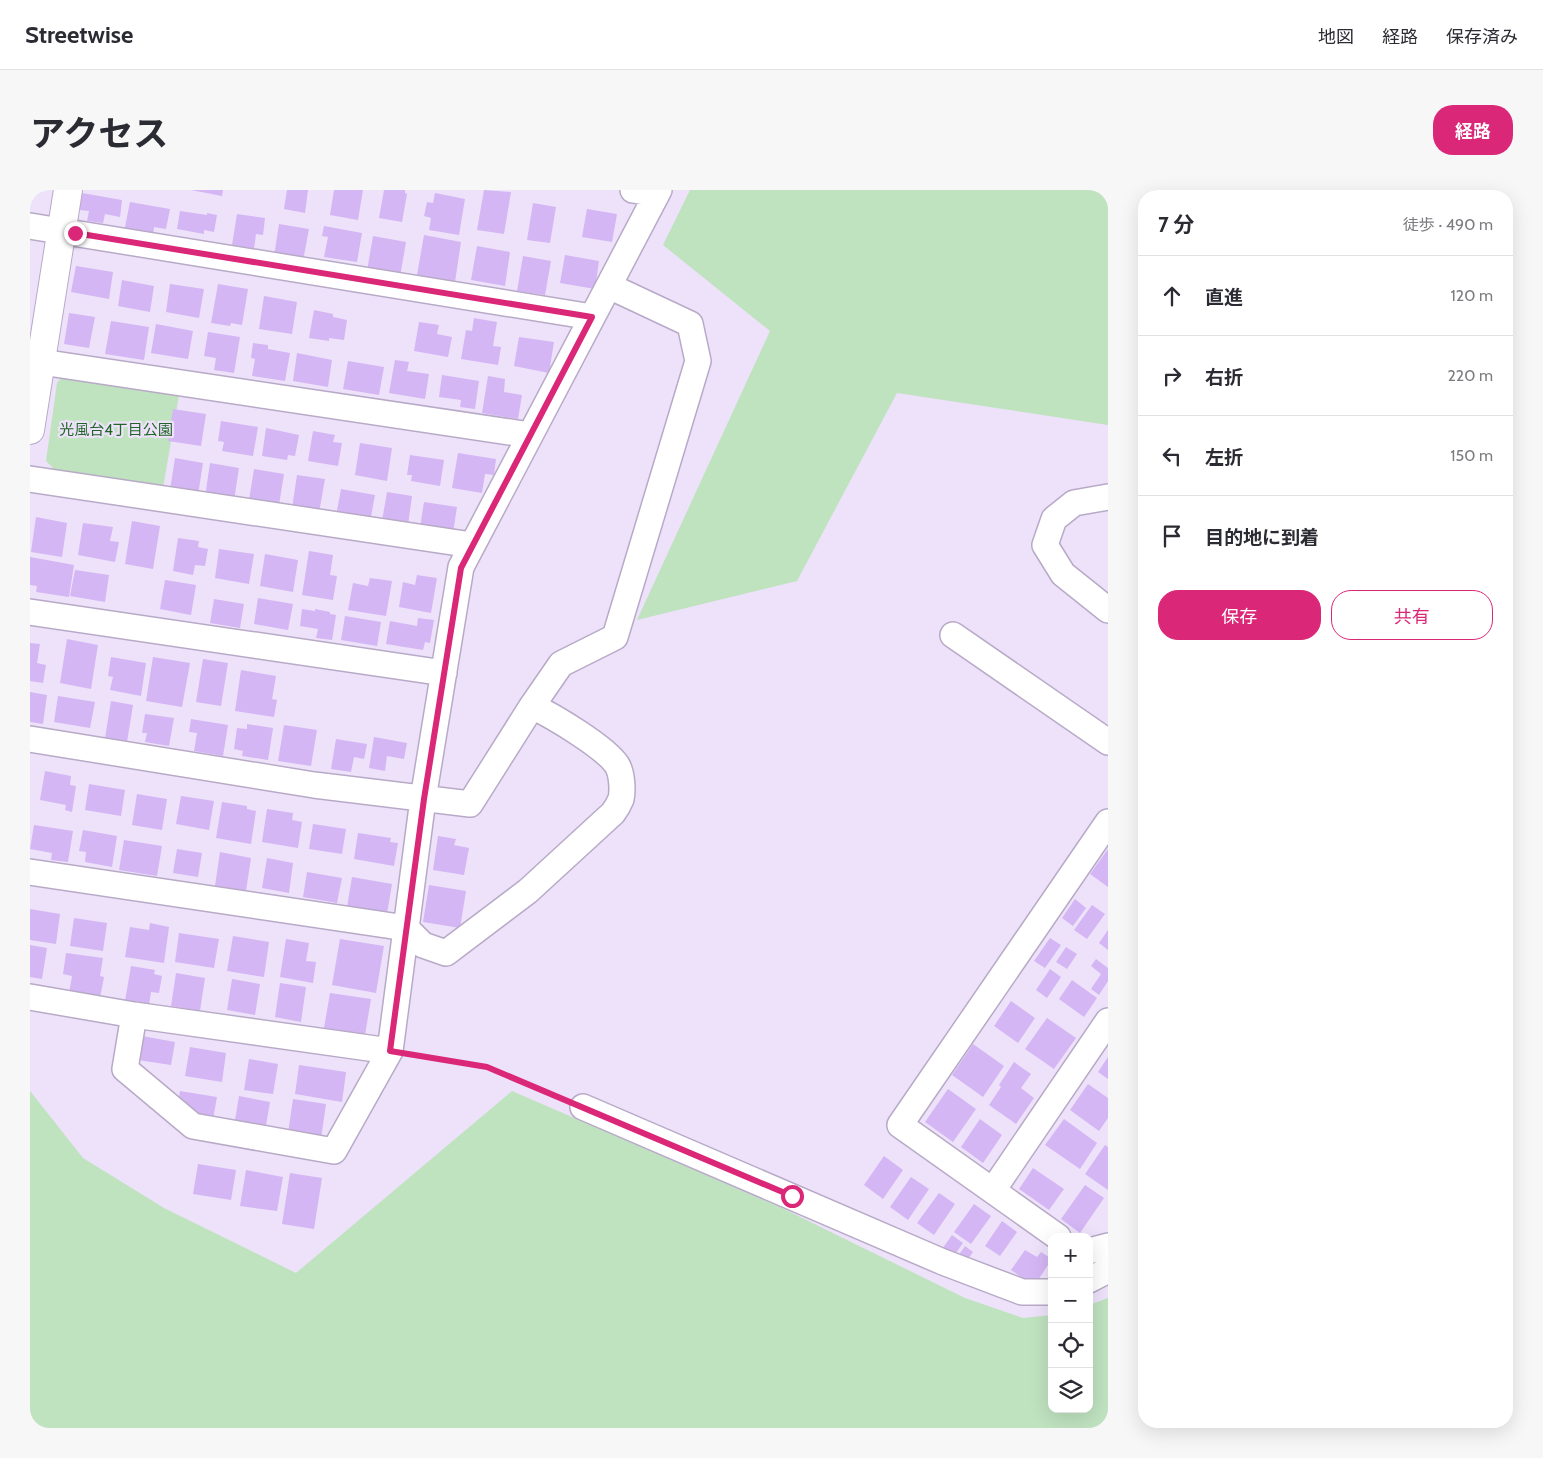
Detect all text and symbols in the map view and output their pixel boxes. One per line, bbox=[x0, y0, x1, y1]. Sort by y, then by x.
text: Streetwise bbox=[25, 20, 133, 49]
text: 地図 bbox=[1318, 26, 1354, 48]
text: 経路 bbox=[1382, 26, 1418, 48]
text: 保存済み bbox=[1446, 26, 1518, 48]
button: 経路 bbox=[1433, 105, 1513, 155]
text: アクセス bbox=[30, 112, 168, 155]
text: 7 分 bbox=[1158, 212, 1194, 237]
text: 徒歩 · 490 m bbox=[1403, 215, 1493, 234]
route end bbox=[64, 222, 87, 245]
icon: ahead bbox=[1158, 282, 1186, 310]
text: 直進 bbox=[1205, 286, 1243, 309]
text: 120 m bbox=[1451, 286, 1493, 305]
icon: right bbox=[1158, 362, 1186, 390]
text: 右折 bbox=[1205, 366, 1243, 389]
text: 220 m bbox=[1447, 366, 1493, 385]
park label: 光風台4丁目公園 bbox=[59, 421, 173, 439]
icon: left bbox=[1158, 442, 1186, 470]
text: 左折 bbox=[1205, 446, 1243, 469]
text: 150 m bbox=[1450, 446, 1493, 465]
icon: arrive bbox=[1158, 522, 1186, 550]
text: 目的地に到着 bbox=[1205, 526, 1319, 549]
button: 保存 bbox=[1158, 590, 1321, 640]
button: 共有 bbox=[1331, 590, 1493, 640]
route start bbox=[781, 1185, 804, 1208]
map controls bbox=[1048, 1233, 1093, 1413]
button: + bbox=[1048, 1233, 1093, 1278]
button: − bbox=[1048, 1278, 1093, 1323]
button: locate bbox=[1048, 1323, 1093, 1368]
button: layers bbox=[1048, 1368, 1093, 1413]

